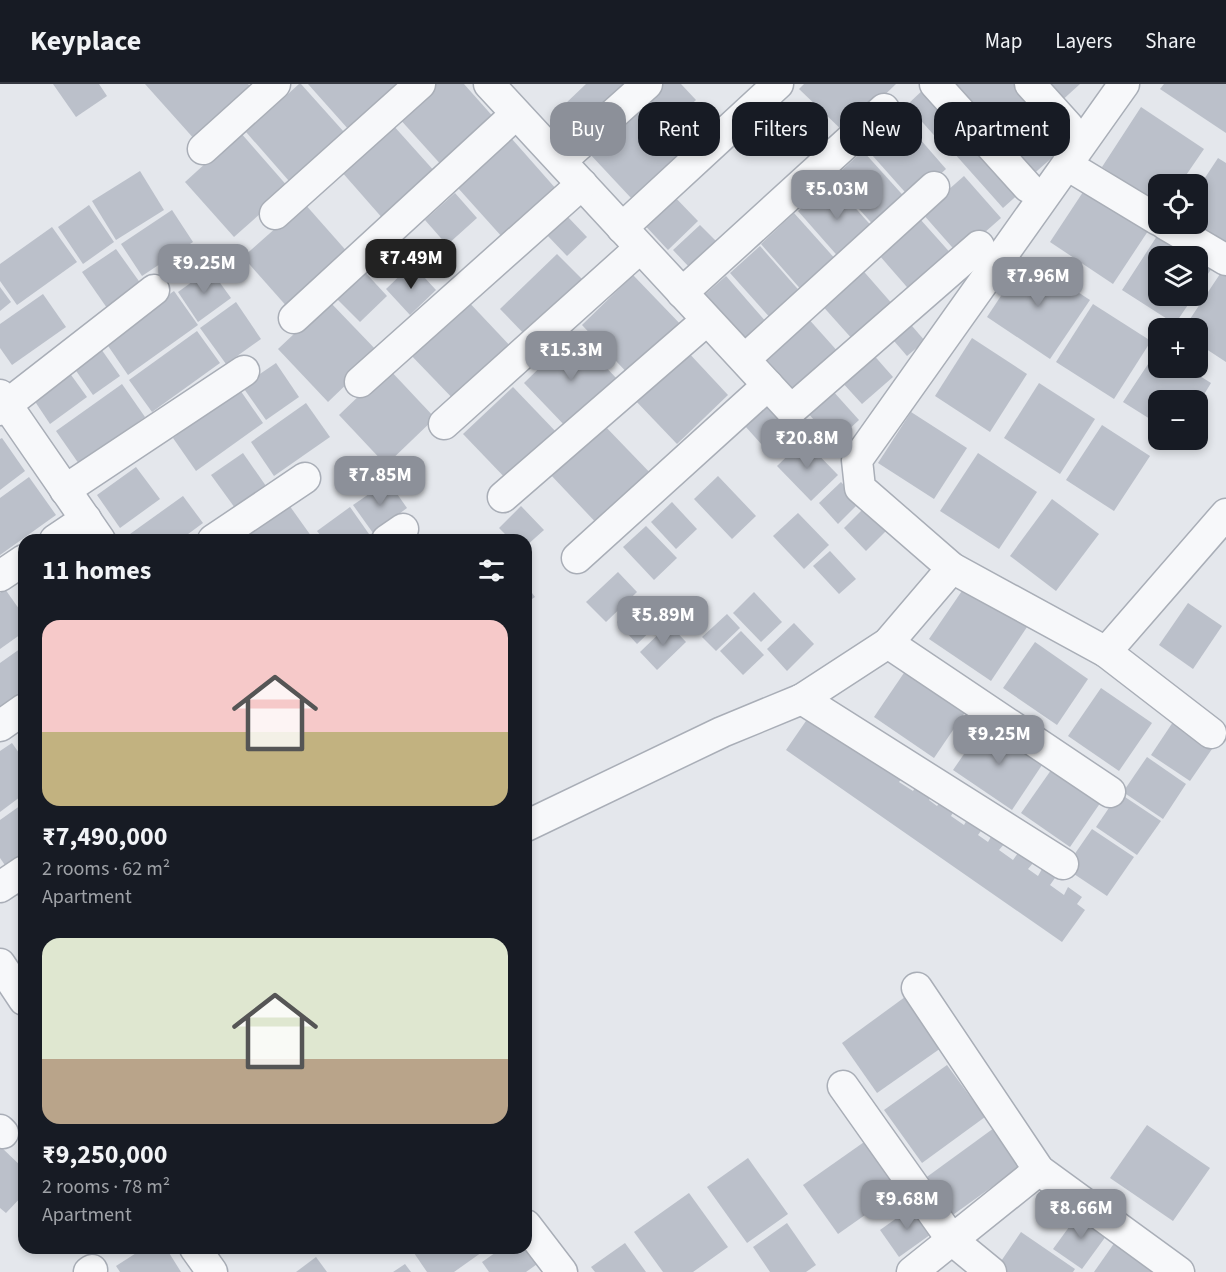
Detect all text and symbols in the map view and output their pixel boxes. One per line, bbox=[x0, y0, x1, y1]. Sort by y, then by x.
text: Keyplace bbox=[30, 21, 141, 61]
text: Map bbox=[985, 26, 1022, 56]
text: Layers bbox=[1055, 26, 1112, 56]
text: Share bbox=[1145, 26, 1196, 56]
chip: Buy bbox=[550, 102, 626, 156]
chip: Rent bbox=[638, 102, 720, 156]
chip: Filters bbox=[732, 102, 828, 156]
chip: New bbox=[840, 102, 922, 156]
chip: Apartment bbox=[934, 102, 1070, 156]
pin: ₹5.03M bbox=[788, 170, 886, 221]
map controls bbox=[1148, 174, 1208, 450]
button: locate bbox=[1148, 174, 1208, 234]
text: ₹5.03M bbox=[805, 175, 869, 203]
pin: ₹7.49M bbox=[362, 239, 460, 290]
pin: ₹9.25M bbox=[155, 244, 253, 295]
text: ₹7.49M bbox=[379, 244, 443, 272]
button: layers bbox=[1148, 246, 1208, 306]
text: ₹9.25M bbox=[172, 249, 236, 277]
pin: ₹7.96M bbox=[989, 257, 1087, 308]
text: ₹7.96M bbox=[1006, 262, 1070, 290]
button: + bbox=[1148, 318, 1208, 378]
pin: ₹15.3M bbox=[522, 331, 620, 382]
text: ₹15.3M bbox=[539, 336, 603, 364]
button: − bbox=[1148, 390, 1208, 450]
pin: ₹20.8M bbox=[758, 419, 856, 470]
text: ₹20.8M bbox=[775, 424, 839, 452]
pin: ₹7.85M bbox=[331, 456, 429, 507]
text: ₹7.85M bbox=[348, 461, 412, 489]
text: 11 homes bbox=[42, 552, 151, 589]
icon: filters bbox=[475, 554, 508, 587]
pin: ₹5.89M bbox=[614, 596, 712, 647]
text: ₹5.89M bbox=[631, 601, 695, 629]
icon: home bbox=[221, 659, 329, 767]
pin: ₹9.25M bbox=[950, 715, 1048, 766]
text: ₹9.25M bbox=[967, 720, 1031, 748]
text: ₹7,490,000 bbox=[42, 818, 167, 855]
text: 2 rooms · 62 m² bbox=[42, 855, 170, 883]
text: Apartment bbox=[42, 883, 132, 911]
icon: home bbox=[221, 977, 329, 1085]
text: ₹9,250,000 bbox=[42, 1136, 167, 1173]
text: 2 rooms · 78 m² bbox=[42, 1173, 170, 1201]
pin: ₹9.68M bbox=[858, 1180, 956, 1231]
text: ₹9.68M bbox=[875, 1185, 939, 1213]
pin: ₹8.66M bbox=[1032, 1189, 1130, 1240]
text: ₹8.66M bbox=[1049, 1194, 1113, 1222]
text: Apartment bbox=[42, 1201, 132, 1229]

